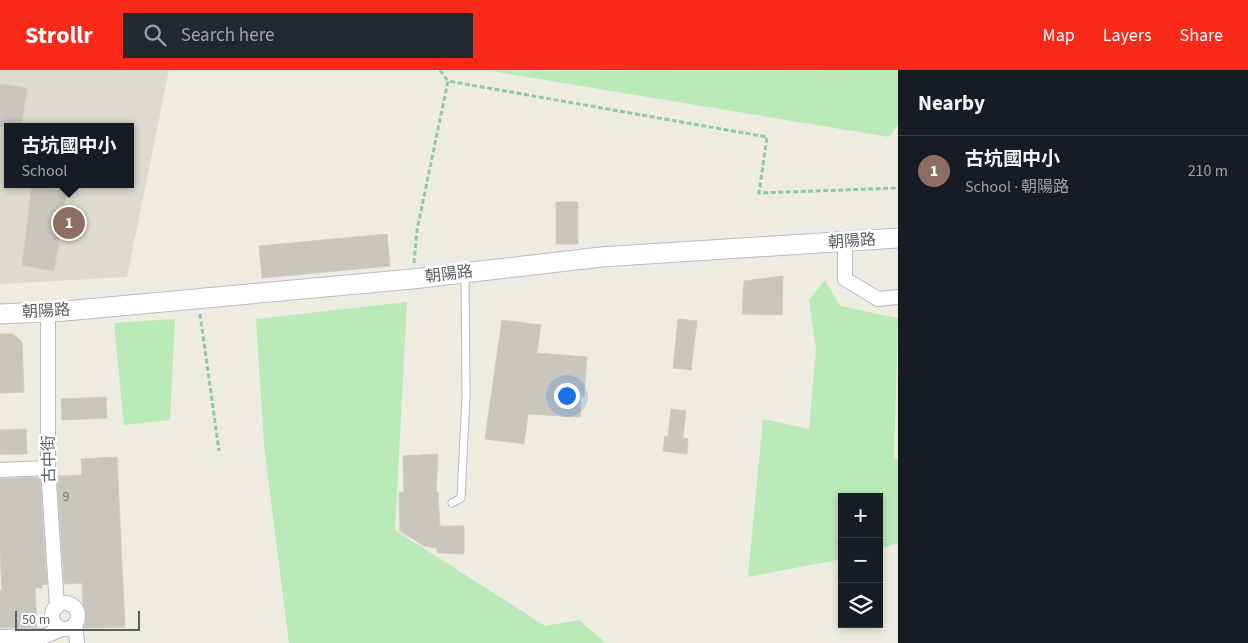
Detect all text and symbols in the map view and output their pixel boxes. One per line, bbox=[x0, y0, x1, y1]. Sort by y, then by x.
search box bbox=[123, 13, 473, 58]
text: Strollr bbox=[25, 18, 93, 53]
icon: search bbox=[141, 21, 169, 49]
text: Search here bbox=[181, 22, 274, 49]
text: Map bbox=[1043, 23, 1075, 48]
text: Layers bbox=[1103, 23, 1152, 48]
text: Share bbox=[1180, 23, 1223, 48]
text: Nearby bbox=[918, 88, 985, 118]
popup bbox=[4, 123, 134, 188]
text: 古坑國中小 bbox=[21, 133, 117, 160]
text: 古坑國中小 bbox=[965, 146, 1060, 173]
text: School bbox=[21, 160, 67, 182]
text: 1 bbox=[930, 160, 938, 182]
text: 210 m bbox=[1188, 160, 1228, 182]
text: School · 朝陽路 bbox=[965, 176, 1069, 198]
pin: 1 bbox=[53, 204, 85, 242]
street label: 朝陽路 bbox=[827, 228, 877, 254]
street label: 朝陽路 bbox=[424, 260, 474, 288]
street label: 朝陽路 bbox=[21, 299, 71, 323]
your location bbox=[554, 383, 580, 409]
street label: 古中街 bbox=[38, 435, 60, 483]
house number: 9 bbox=[63, 487, 70, 507]
map controls bbox=[838, 493, 883, 628]
button: + bbox=[838, 493, 883, 538]
button: − bbox=[838, 538, 883, 583]
button: layers bbox=[838, 583, 883, 628]
scale bar bbox=[15, 608, 140, 631]
text: 50 m bbox=[22, 610, 50, 630]

